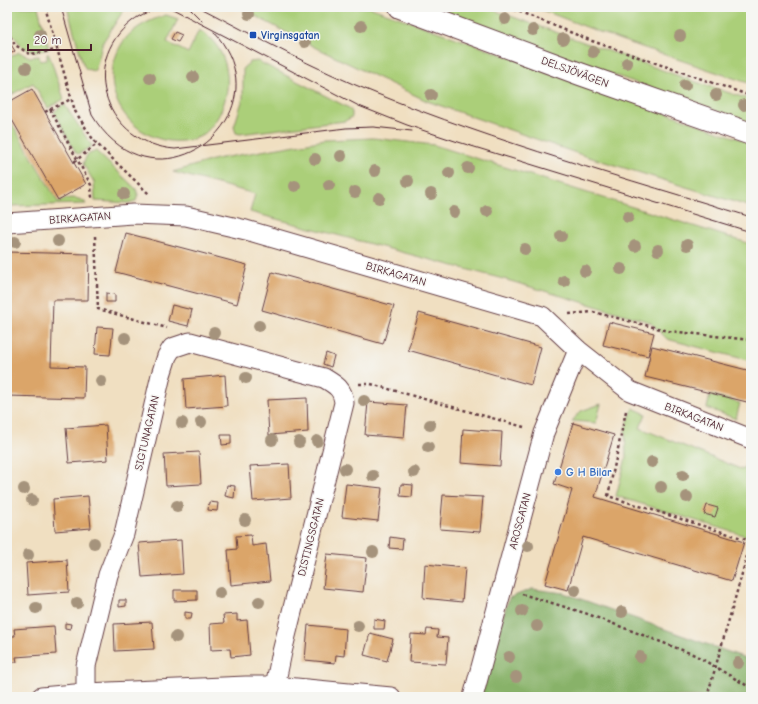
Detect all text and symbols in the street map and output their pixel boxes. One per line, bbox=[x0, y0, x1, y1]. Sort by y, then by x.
scale bar bbox=[28, 26, 91, 52]
place label: Virginsgatan bbox=[261, 29, 320, 42]
marker: Virginsgatan bbox=[248, 30, 258, 40]
text: 20 m bbox=[34, 33, 62, 47]
street label: DELSJÖVÄGEN bbox=[540, 54, 610, 90]
street label: BIRKAGATAN bbox=[49, 209, 111, 227]
street label: BIRKAGATAN bbox=[364, 259, 428, 289]
street label: SIGTUNAGATAN bbox=[132, 394, 162, 472]
street label: BIRKAGATAN bbox=[663, 400, 725, 434]
place label: G H Bilar bbox=[566, 466, 612, 479]
marker: G H Bilar bbox=[553, 467, 563, 477]
street label: AROSGATAN bbox=[506, 491, 534, 551]
street label: DISTINGSGATAN bbox=[295, 497, 327, 577]

